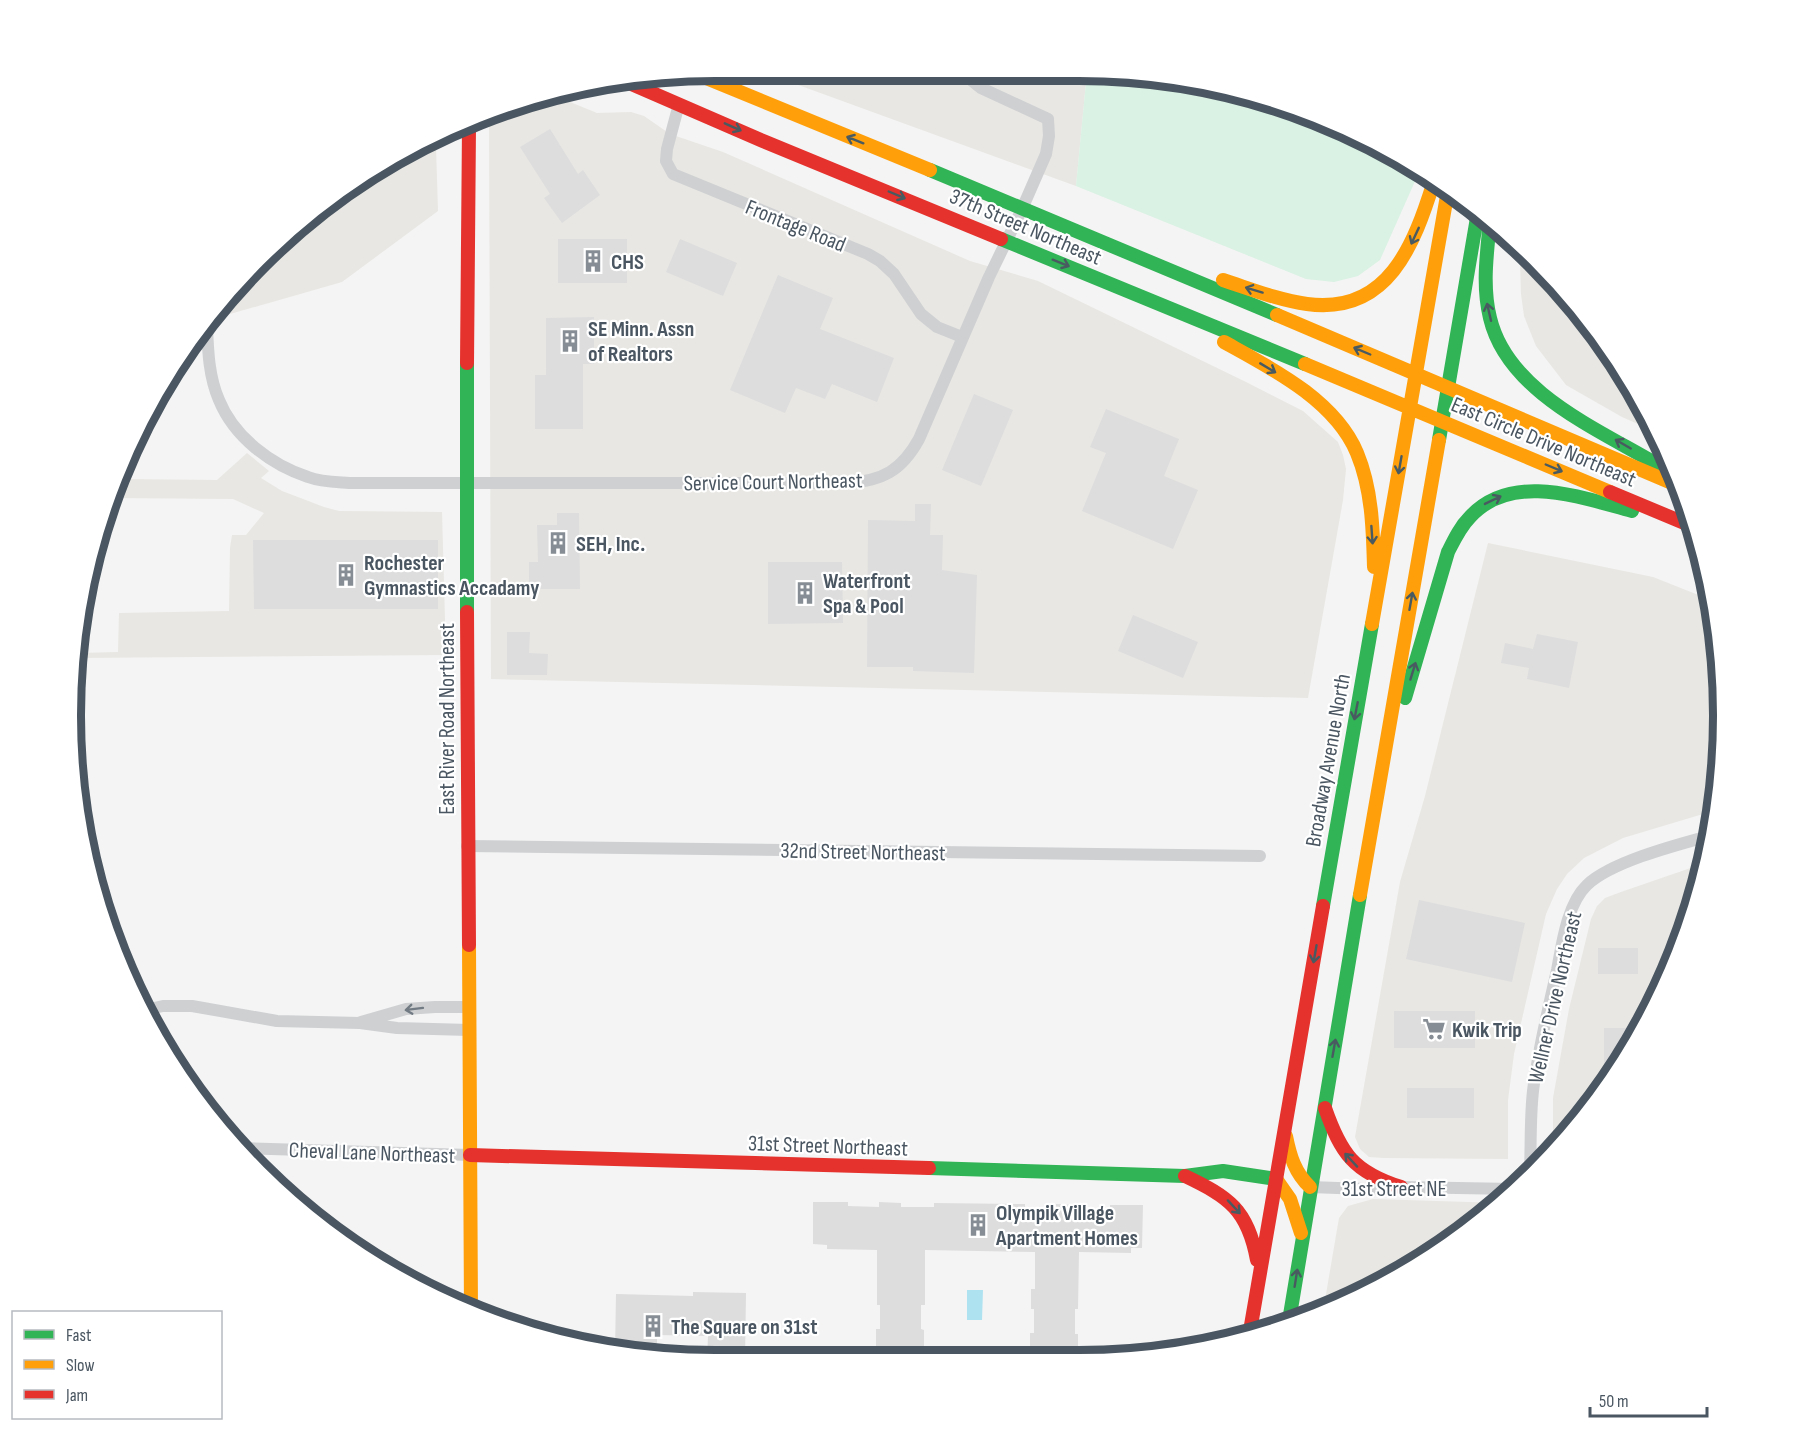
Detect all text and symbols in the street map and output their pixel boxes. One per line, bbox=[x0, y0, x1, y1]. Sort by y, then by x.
one-way arrow bbox=[724, 123, 742, 134]
one-way arrow bbox=[847, 134, 865, 145]
street label: 37th Street Northeast bbox=[945, 183, 1106, 272]
one-way arrow bbox=[887, 190, 905, 201]
street label: Frontage Road bbox=[741, 194, 850, 259]
one-way arrow bbox=[1409, 226, 1420, 244]
building icon: CHS bbox=[580, 248, 606, 274]
place label: CHS bbox=[611, 249, 644, 276]
one-way arrow bbox=[1051, 258, 1069, 269]
one-way arrow bbox=[1245, 284, 1264, 295]
one-way arrow bbox=[1483, 303, 1495, 322]
place label: SE Minn. Assn of Realtors bbox=[588, 316, 694, 368]
building icon: SE Minn. Assn of Realtors bbox=[557, 328, 583, 354]
one-way arrow bbox=[1353, 345, 1371, 356]
one-way arrow bbox=[1259, 362, 1276, 374]
street label: East Circle Drive Northeast bbox=[1447, 391, 1640, 494]
one-way arrow bbox=[1614, 438, 1632, 449]
one-way arrow bbox=[1395, 455, 1406, 474]
one-way arrow bbox=[1545, 463, 1563, 474]
street label: Service Court Northeast bbox=[683, 467, 863, 498]
one-way arrow bbox=[1483, 493, 1501, 505]
one-way arrow bbox=[1367, 524, 1378, 544]
building icon: SEH, Inc. bbox=[545, 530, 571, 556]
place label: SEH, Inc. bbox=[576, 531, 645, 558]
place label: Rochester Gymnastics Accadamy bbox=[364, 550, 539, 602]
building icon: Rochester Gymnastics Accadamy bbox=[333, 562, 359, 588]
place label: Waterfront Spa & Pool bbox=[823, 568, 911, 620]
building icon: Waterfront Spa & Pool bbox=[792, 580, 818, 606]
one-way arrow bbox=[1406, 591, 1417, 611]
street label: East River Road Northeast bbox=[434, 623, 461, 815]
one-way arrow bbox=[1408, 662, 1419, 681]
street label: Broadway Avenue North bbox=[1300, 672, 1357, 849]
one-way arrow bbox=[1350, 700, 1361, 720]
street label: 32nd Street Northeast bbox=[780, 838, 946, 867]
street label: Wellner Drive Northeast bbox=[1523, 908, 1588, 1086]
one-way arrow bbox=[1309, 944, 1320, 963]
one-way arrow bbox=[404, 1003, 424, 1014]
supermarket icon: Kwik Trip bbox=[1421, 1016, 1447, 1042]
place label: Kwik Trip bbox=[1452, 1017, 1522, 1044]
one-way arrow bbox=[1329, 1039, 1340, 1058]
street label: 31st Street Northeast bbox=[748, 1130, 909, 1163]
street label: Cheval Lane Northeast bbox=[288, 1137, 456, 1170]
one-way arrow bbox=[1344, 1153, 1358, 1168]
street label: 31st Street NE bbox=[1341, 1176, 1447, 1203]
one-way arrow bbox=[1227, 1199, 1241, 1214]
place label: Olympik Village Apartment Homes bbox=[995, 1200, 1138, 1252]
building icon: Olympik Village Apartment Homes bbox=[965, 1212, 991, 1238]
one-way arrow bbox=[1290, 1268, 1301, 1288]
legend bbox=[12, 1311, 222, 1419]
building icon: The Square on 31st bbox=[640, 1313, 666, 1339]
place label: The Square on 31st bbox=[671, 1314, 818, 1341]
text: Fast bbox=[66, 1325, 92, 1346]
text: Slow bbox=[66, 1355, 95, 1376]
scale bar bbox=[1590, 1380, 1707, 1418]
text: Jam bbox=[65, 1385, 88, 1406]
text: 50 m bbox=[1599, 1391, 1629, 1412]

